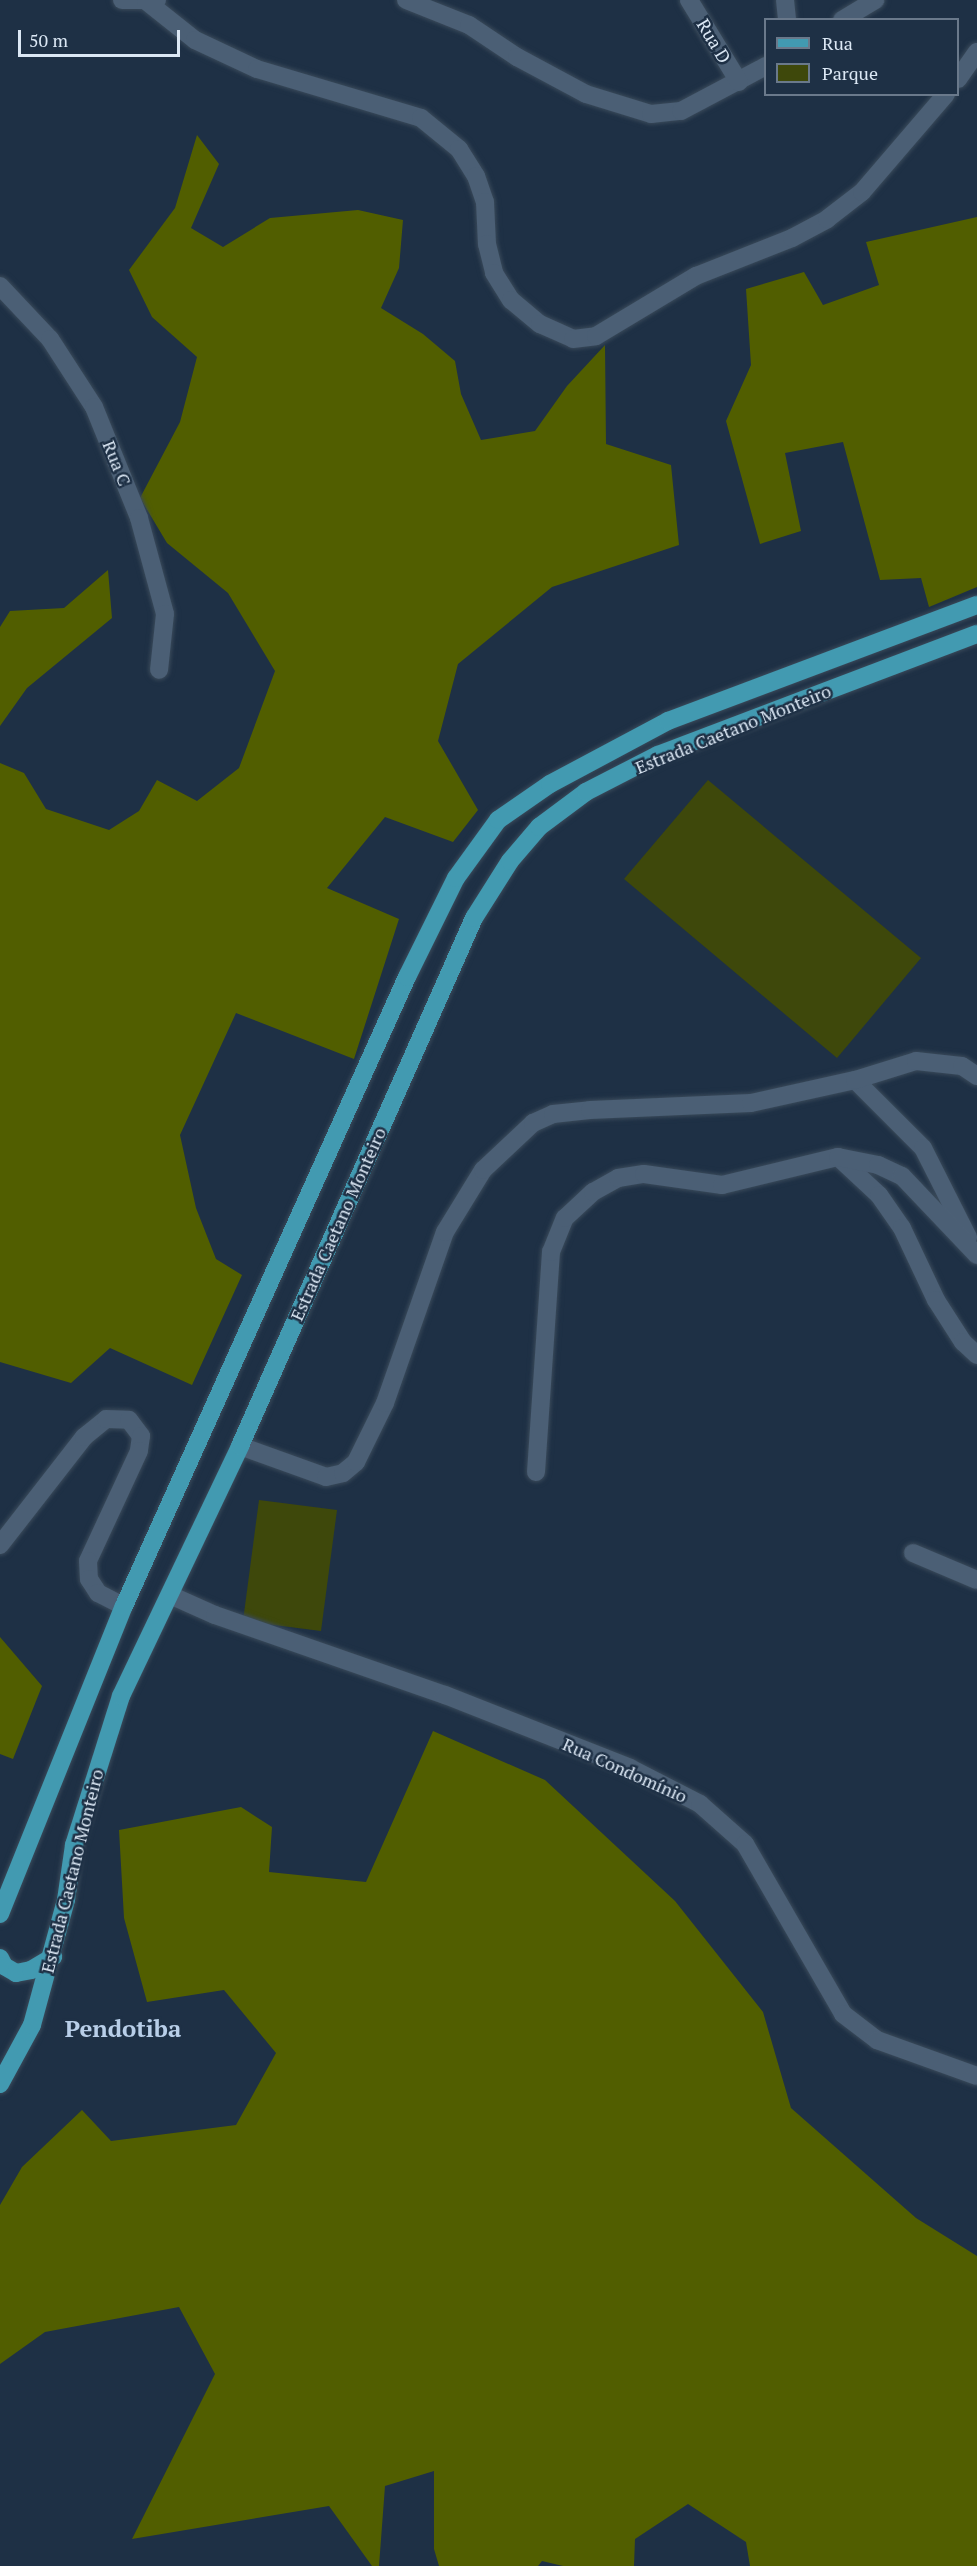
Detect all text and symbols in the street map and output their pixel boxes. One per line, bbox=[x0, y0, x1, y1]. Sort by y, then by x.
street label: Rua D bbox=[692, 15, 736, 67]
scale bar bbox=[21, 18, 183, 56]
legend bbox=[764, 18, 959, 96]
text: 50 m bbox=[29, 28, 68, 52]
text: Rua bbox=[822, 31, 853, 55]
text: Parque bbox=[822, 61, 878, 85]
street label: Rua C bbox=[98, 437, 136, 489]
street label: Estrada Caetano Monteiro bbox=[632, 680, 834, 778]
street label: Estrada Caetano Monteiro bbox=[286, 1124, 390, 1324]
street label: Rua Condomínio bbox=[559, 1733, 691, 1807]
street label: Estrada Caetano Monteiro bbox=[36, 1767, 108, 1975]
district label: Pendotiba bbox=[65, 2015, 181, 2043]

